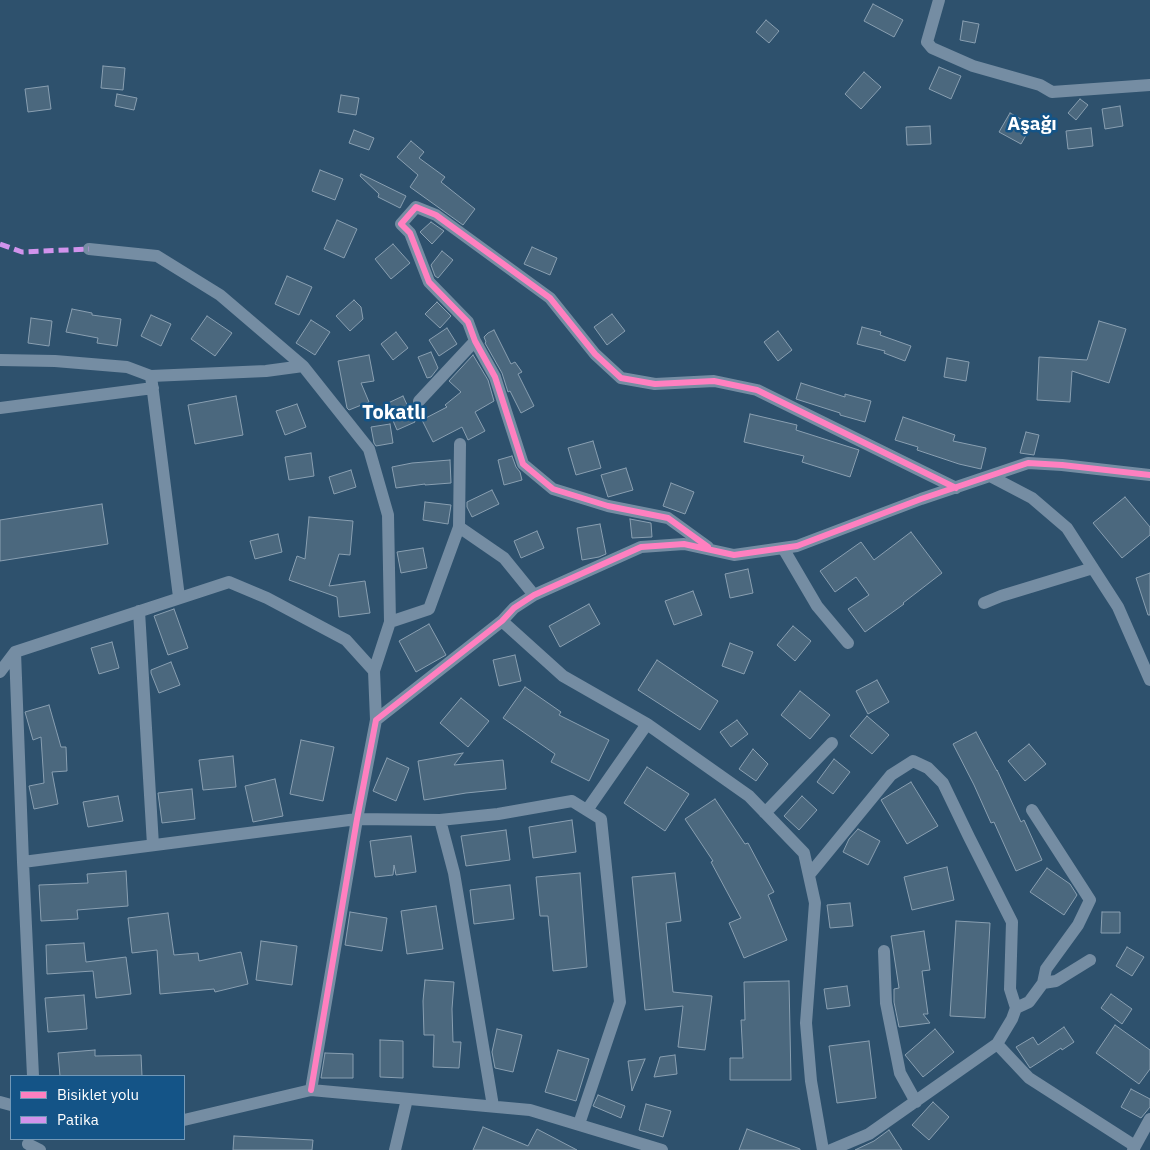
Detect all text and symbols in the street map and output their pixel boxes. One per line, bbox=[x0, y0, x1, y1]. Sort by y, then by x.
district label: Aşağı bbox=[1007, 114, 1057, 136]
district label: Tokatlı bbox=[362, 401, 426, 425]
legend bbox=[10, 1075, 185, 1140]
text: Bisiklet yolu bbox=[57, 1085, 139, 1104]
text: Patika bbox=[57, 1110, 99, 1129]

